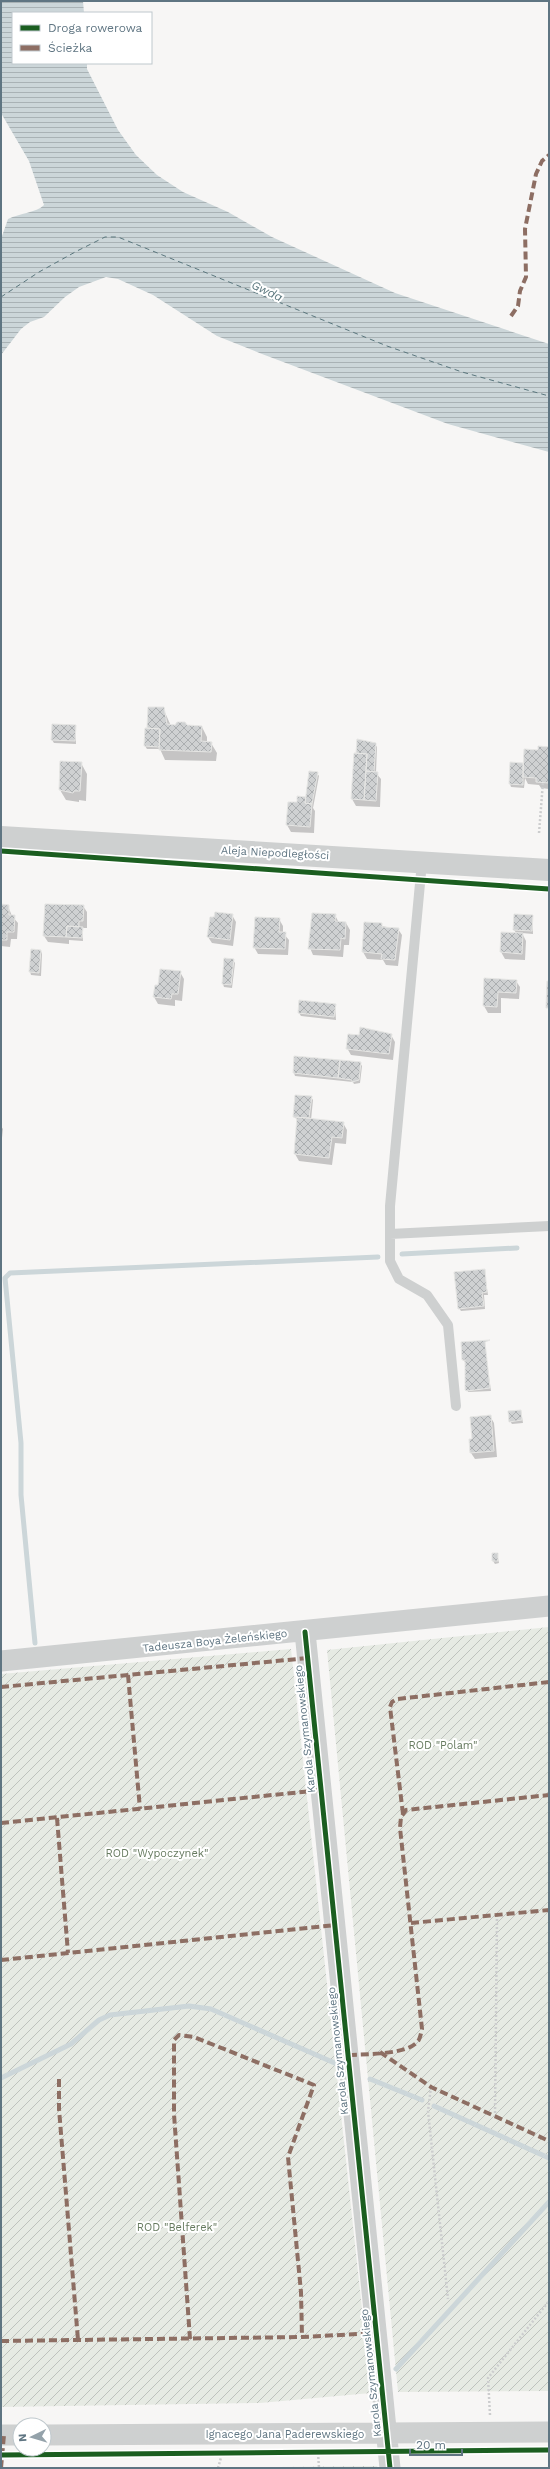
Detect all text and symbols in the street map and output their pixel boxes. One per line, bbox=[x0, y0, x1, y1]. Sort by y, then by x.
legend bbox=[12, 12, 152, 64]
text: Droga rowerowa bbox=[48, 21, 143, 35]
text: Ścieżka bbox=[48, 41, 93, 55]
water label: Gwda bbox=[249, 278, 285, 305]
street label: Aleja Niepodległości bbox=[220, 844, 330, 862]
street label: Tadeusza Boya Żeleńskiego bbox=[142, 1626, 288, 1655]
street label: Karola Szymanowskiego bbox=[292, 1664, 318, 1794]
park label: ROD "Polam" bbox=[408, 1739, 478, 1752]
park label: ROD "Wypoczynek" bbox=[106, 1847, 208, 1860]
street label: Karola Szymanowskiego bbox=[325, 1986, 351, 2116]
park label: ROD "Belferek" bbox=[137, 2221, 217, 2234]
street label: Karola Szymanowskiego bbox=[358, 2308, 384, 2438]
north arrow bbox=[12, 2417, 52, 2457]
street label: Ignacego Jana Paderewskiego bbox=[206, 2428, 364, 2441]
scale bar bbox=[410, 2431, 462, 2457]
text: N bbox=[16, 2433, 29, 2442]
text: 20 m bbox=[416, 2438, 446, 2452]

